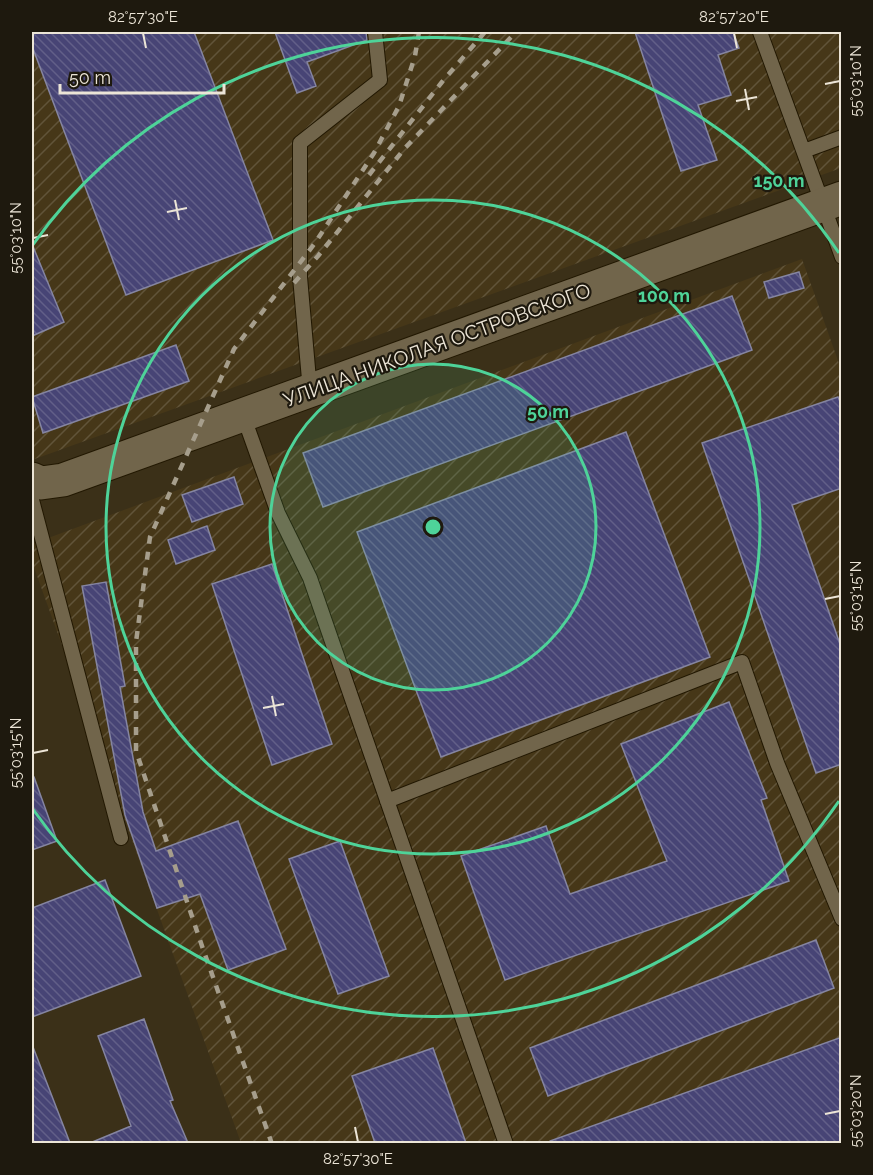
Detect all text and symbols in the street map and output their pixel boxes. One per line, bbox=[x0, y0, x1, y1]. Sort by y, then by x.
text: 82°57'30"E bbox=[108, 8, 178, 26]
text: 82°57'20"E bbox=[699, 8, 769, 26]
text: 55°03'10"N bbox=[847, 45, 865, 117]
scale bar bbox=[60, 57, 224, 95]
text: 50 m bbox=[69, 67, 111, 88]
text: 150 m bbox=[754, 170, 805, 191]
text: 55°03'10"N bbox=[7, 202, 25, 274]
street label: УЛИЦА НИКОЛАЯ ОСТРОВСКОГО bbox=[280, 278, 594, 412]
text: 100 m bbox=[638, 285, 690, 306]
text: 50 m bbox=[527, 401, 569, 422]
centre of rings bbox=[423, 517, 443, 537]
text: 55°03'15"N bbox=[847, 561, 865, 631]
text: 55°03'15"N bbox=[7, 718, 25, 788]
text: 55°03'20"N bbox=[847, 1075, 865, 1148]
text: 82°57'30"E bbox=[323, 1150, 393, 1168]

